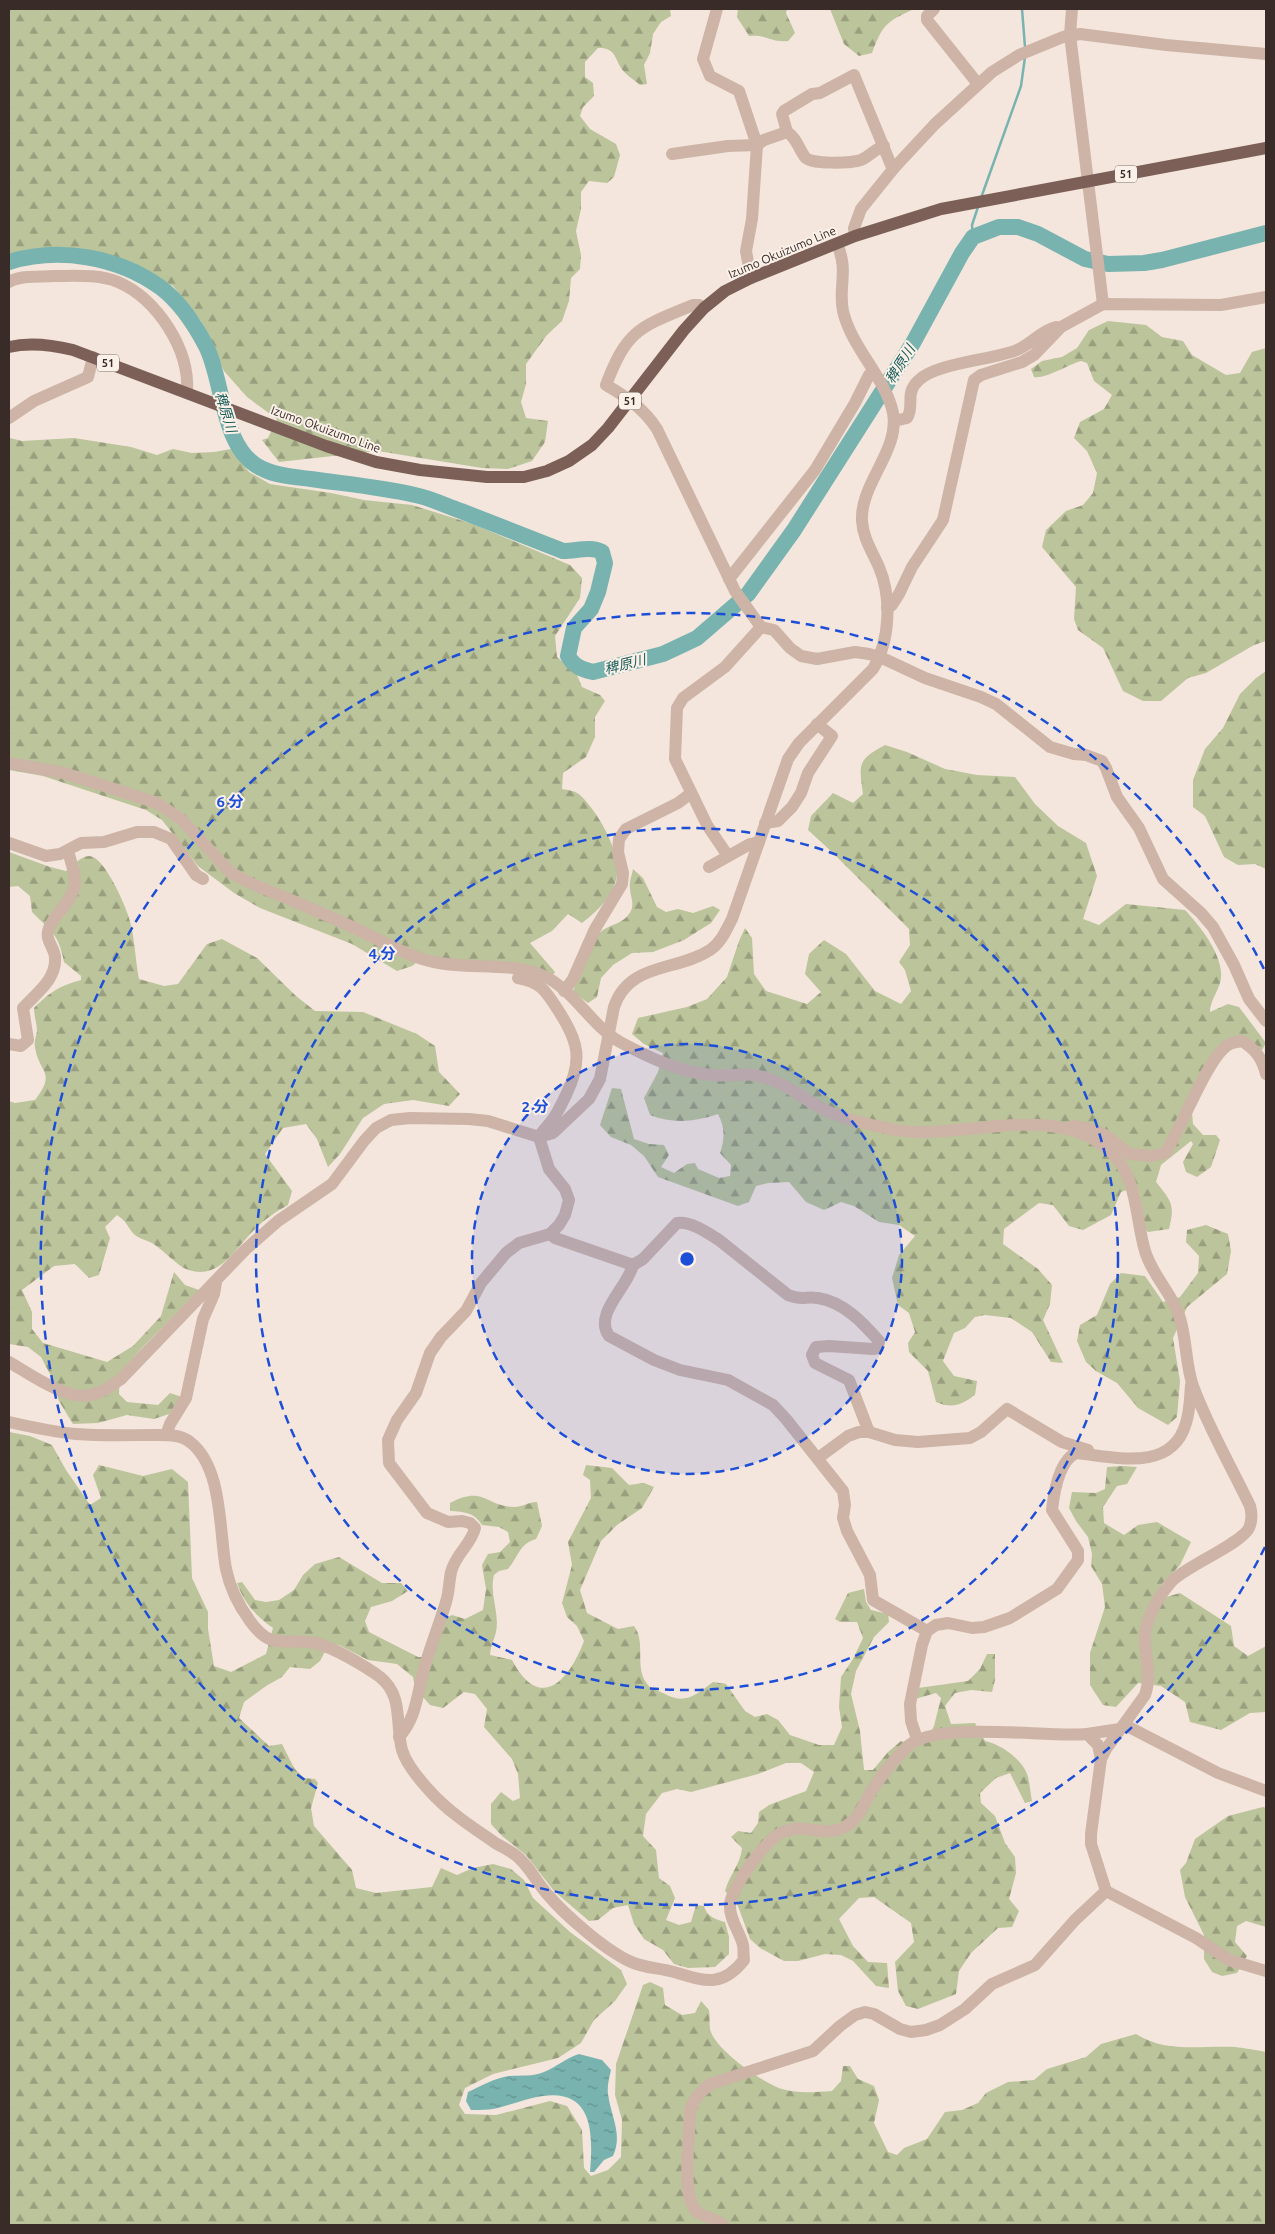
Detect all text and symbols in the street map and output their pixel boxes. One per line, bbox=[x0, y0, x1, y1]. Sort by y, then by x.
road number: 51 bbox=[1115, 165, 1137, 182]
street label: Izumo Okuizumo Line bbox=[726, 223, 838, 281]
water label: 稗原川 bbox=[882, 340, 919, 386]
road number: 51 bbox=[97, 354, 119, 372]
water label: 稗原川 bbox=[212, 390, 240, 436]
road number: 51 bbox=[619, 392, 641, 410]
street label: Izumo Okuizumo Line bbox=[269, 403, 383, 455]
water label: 稗原川 bbox=[603, 651, 649, 677]
text: 6 分 bbox=[216, 793, 244, 810]
text: 4 分 bbox=[368, 945, 396, 962]
text: 2 分 bbox=[521, 1098, 549, 1115]
centre of rings bbox=[678, 1250, 696, 1268]

